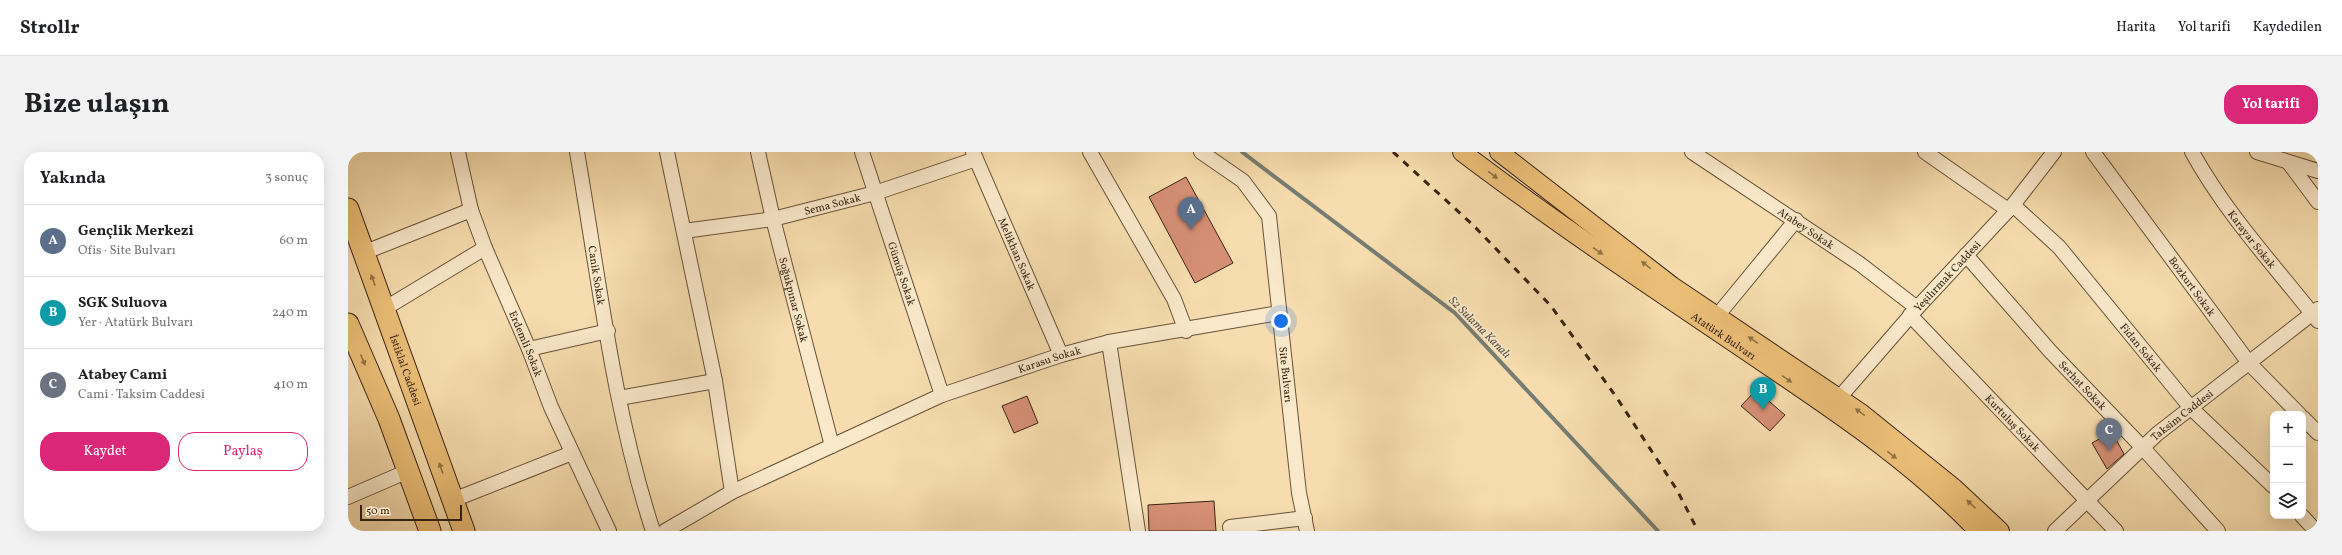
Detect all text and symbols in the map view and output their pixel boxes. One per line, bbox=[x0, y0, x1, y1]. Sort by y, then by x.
text: Strollr bbox=[20, 15, 80, 41]
text: Harita bbox=[2116, 18, 2156, 37]
text: Yol tarifi bbox=[2178, 18, 2231, 37]
text: Kaydedilen bbox=[2253, 18, 2322, 37]
text: Bize ulaşın bbox=[24, 85, 170, 124]
button: Yol tarifi bbox=[2224, 85, 2318, 124]
text: Yakında bbox=[40, 167, 106, 190]
text: 3 sonuç bbox=[265, 169, 308, 187]
one-way arrow bbox=[1487, 171, 1498, 180]
street label: Sema Sokak bbox=[803, 191, 863, 220]
pin: A bbox=[1178, 197, 1204, 230]
street label: Atabey Sokak bbox=[1774, 205, 1836, 254]
street label: Karayar Sokak bbox=[2223, 208, 2279, 272]
street label: Melikhan Sokak bbox=[993, 216, 1038, 293]
text: Gençlik Merkezi bbox=[78, 221, 194, 242]
text: A bbox=[48, 232, 58, 250]
text: 60 m bbox=[280, 232, 308, 250]
street label: Yeşilırmak Caddesi bbox=[1911, 238, 1985, 316]
street label: Gümüş Sokak bbox=[883, 240, 918, 308]
text: Ofis · Site Bulvarı bbox=[78, 242, 176, 260]
street label: Canik Sokak bbox=[583, 245, 608, 306]
one-way arrow bbox=[1593, 247, 1604, 255]
street label: Bozkurt Sokak bbox=[2164, 254, 2218, 320]
street label: Soğukpınar Sokak bbox=[774, 256, 811, 344]
one-way arrow bbox=[1641, 261, 1652, 270]
one-way arrow bbox=[370, 275, 376, 286]
text: SGK Suluova bbox=[78, 293, 167, 314]
water label: S2 Sulama Kanalı bbox=[1445, 293, 1514, 362]
text: B bbox=[49, 304, 57, 322]
text: 240 m bbox=[272, 304, 308, 322]
street label: Erdemli Sokak bbox=[504, 309, 545, 379]
street label: Atatürk Bulvarı bbox=[1688, 310, 1758, 364]
your location bbox=[1271, 311, 1291, 331]
text: Yer · Atatürk Bulvarı bbox=[78, 314, 193, 332]
street label: Fidan Sokak bbox=[2116, 321, 2165, 376]
street label: İstiklal Caddesi bbox=[385, 333, 424, 408]
one-way arrow bbox=[1747, 336, 1758, 344]
street label: Karasu Sokak bbox=[1016, 344, 1083, 378]
street label: Site Bulvarı bbox=[1274, 346, 1295, 403]
one-way arrow bbox=[360, 354, 367, 366]
street label: Serhat Sokak bbox=[2054, 358, 2109, 414]
text: Atabey Cami bbox=[78, 365, 167, 386]
one-way arrow bbox=[1782, 375, 1792, 383]
text: C bbox=[49, 376, 57, 394]
text: 410 m bbox=[273, 376, 308, 394]
pin: B bbox=[1750, 377, 1776, 410]
text: Cami · Taksim Caddesi bbox=[78, 386, 205, 404]
street label: Taksim Caddesi bbox=[2148, 387, 2217, 445]
street label: Kurtuluş Sokak bbox=[1981, 392, 2043, 456]
one-way arrow bbox=[1855, 408, 1866, 417]
map controls bbox=[2270, 411, 2306, 519]
button: + bbox=[2270, 411, 2306, 447]
pin: C bbox=[2096, 418, 2122, 451]
button: Kaydet bbox=[40, 432, 170, 471]
button: Paylaş bbox=[178, 432, 308, 471]
button: − bbox=[2270, 447, 2306, 483]
one-way arrow bbox=[1887, 451, 1898, 459]
one-way arrow bbox=[438, 462, 444, 474]
button: layers bbox=[2270, 483, 2306, 519]
one-way arrow bbox=[1966, 499, 1976, 509]
scale bar bbox=[360, 503, 462, 522]
text: 50 m bbox=[366, 504, 390, 519]

